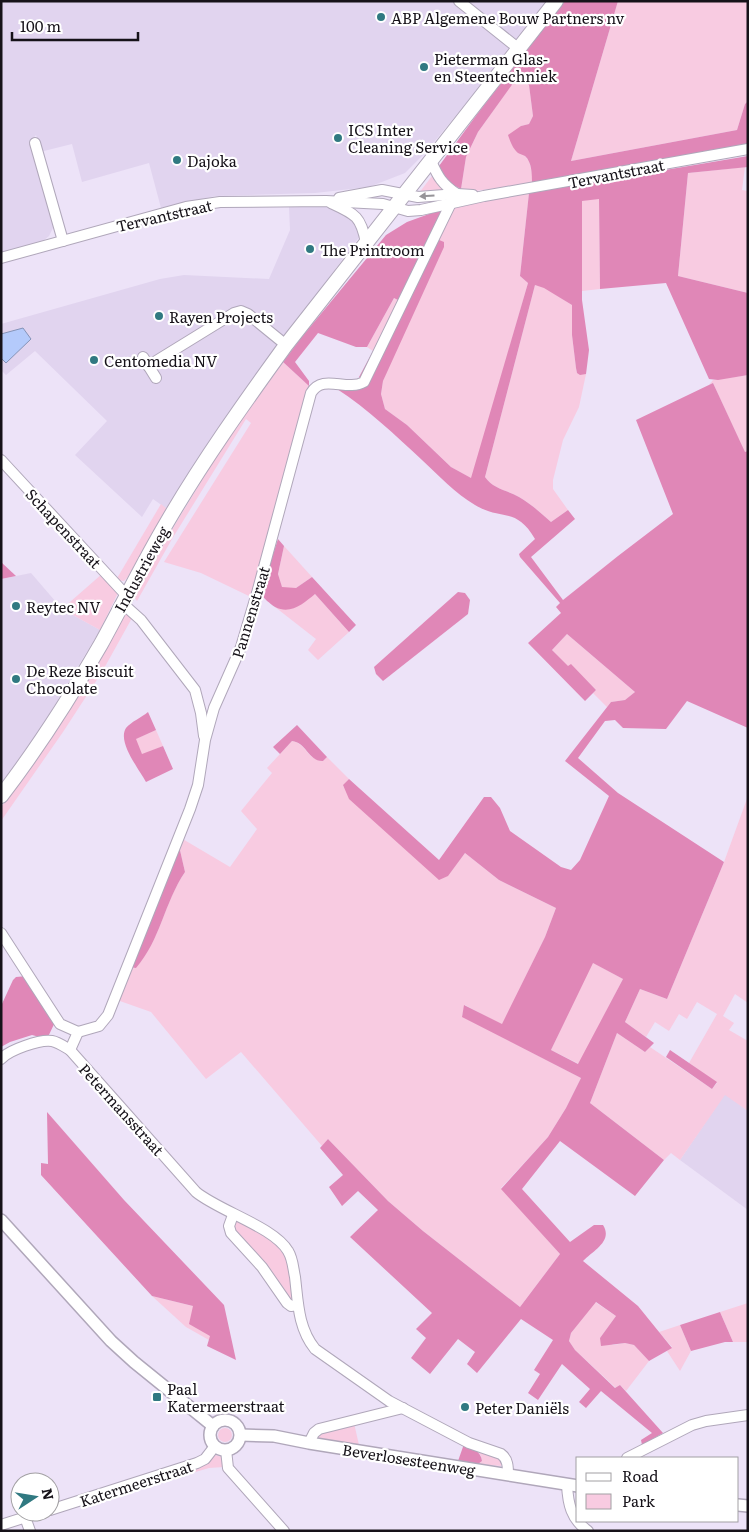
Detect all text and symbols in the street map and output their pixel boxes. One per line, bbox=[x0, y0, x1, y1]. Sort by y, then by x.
place label: ABP Algemene Bouw Partners nv bbox=[391, 6, 625, 29]
scale bar bbox=[12, 10, 139, 42]
marker: ABP Algemene Bouw Partners nv bbox=[375, 11, 387, 23]
text: 100 m bbox=[20, 14, 61, 37]
place label: Pieterman Glas- en Steentechniek bbox=[434, 47, 558, 87]
marker: Pieterman Glas- en Steentechniek bbox=[418, 61, 430, 73]
place label: ICS Inter Cleaning Service bbox=[348, 118, 468, 158]
marker: ICS Inter Cleaning Service bbox=[332, 132, 344, 144]
place label: Dajoka bbox=[187, 149, 238, 172]
street label: Tervantstraat bbox=[566, 152, 666, 194]
marker: Dajoka bbox=[171, 154, 183, 166]
one-way arrow bbox=[419, 192, 435, 200]
street label: Tervantstraat bbox=[114, 193, 214, 237]
place label: The Printroom bbox=[320, 238, 425, 261]
marker: The Printroom bbox=[304, 243, 316, 255]
place label: Rayen Projects bbox=[169, 305, 273, 328]
marker: Rayen Projects bbox=[153, 310, 165, 322]
place label: Centomedia NV bbox=[104, 349, 217, 372]
marker: Centomedia NV bbox=[88, 354, 100, 366]
street label: Schapenstraat bbox=[21, 483, 107, 573]
street label: Industrieweg bbox=[108, 521, 174, 616]
street label: Pannenstraat bbox=[225, 563, 275, 661]
place label: Reytec NV bbox=[26, 595, 101, 618]
marker: Reytec NV bbox=[10, 600, 22, 612]
place label: De Reze Biscuit Chocolate bbox=[26, 659, 134, 699]
marker: De Reze Biscuit Chocolate bbox=[10, 673, 22, 685]
street label: Petermansstraat bbox=[74, 1058, 170, 1160]
place label: Paal Katermeerstraat bbox=[167, 1377, 285, 1417]
marker: Paal Katermeerstraat bbox=[151, 1391, 163, 1403]
place label: Peter Daniëls bbox=[475, 1396, 569, 1419]
marker: Peter Daniëls bbox=[459, 1401, 471, 1413]
street label: Beverlosesteenweg bbox=[341, 1437, 478, 1481]
street label: Katermeerstraat bbox=[76, 1454, 196, 1512]
legend bbox=[576, 1457, 739, 1522]
text: Road bbox=[622, 1464, 658, 1487]
north arrow bbox=[10, 1472, 60, 1522]
text: N bbox=[38, 1486, 60, 1502]
text: Park bbox=[622, 1489, 656, 1512]

